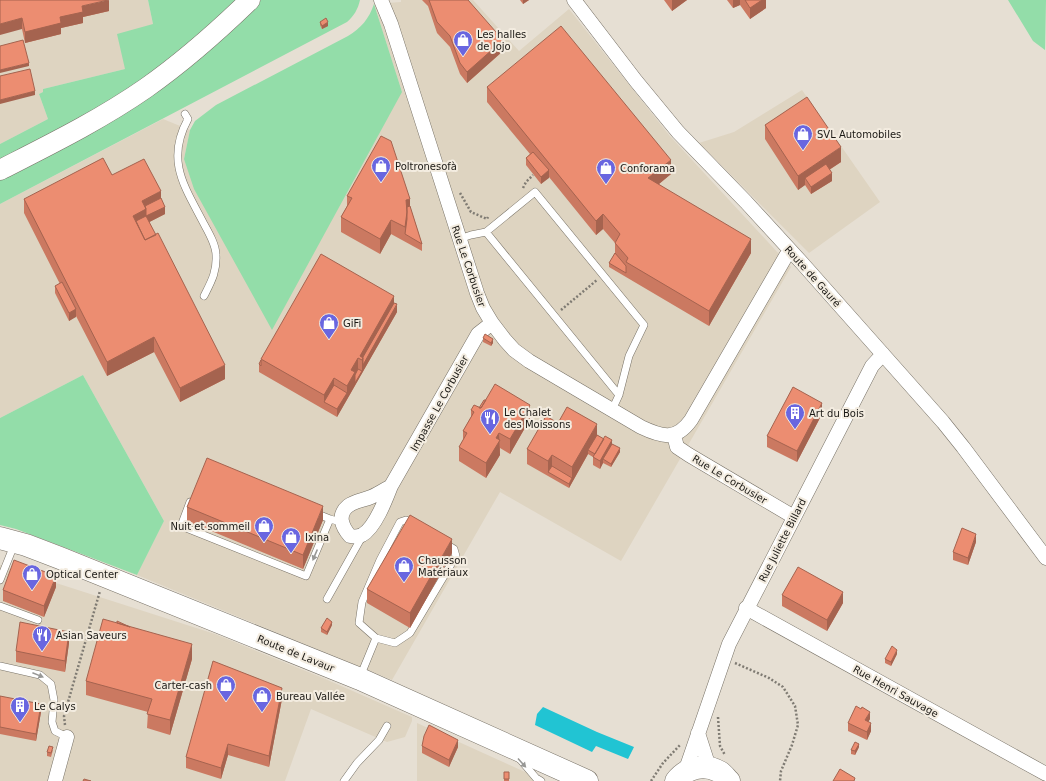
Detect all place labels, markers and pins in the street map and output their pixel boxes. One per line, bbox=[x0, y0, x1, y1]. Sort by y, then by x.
shop icon: Les halles de Jojo bbox=[452, 29, 474, 57]
place label: Les halles de Jojo bbox=[477, 29, 526, 52]
shop icon: SVL Automobiles bbox=[792, 123, 814, 151]
place label: SVL Automobiles bbox=[817, 129, 901, 140]
shop icon: Poltronesofà bbox=[370, 155, 392, 183]
shop icon: Conforama bbox=[595, 157, 617, 185]
place label: Poltronesofà bbox=[395, 161, 457, 172]
place label: Conforama bbox=[620, 163, 675, 174]
shop icon: GiFi bbox=[318, 312, 340, 340]
place label: GiFi bbox=[343, 318, 361, 329]
building icon: Art du Bois bbox=[784, 402, 806, 430]
restaurant icon: Le Chalet des Moissons bbox=[479, 407, 501, 435]
place label: Le Chalet des Moissons bbox=[504, 407, 571, 430]
place label: Art du Bois bbox=[809, 408, 864, 419]
shop icon: Nuit et sommeil bbox=[253, 515, 275, 543]
place label: Nuit et sommeil bbox=[171, 521, 250, 532]
shop icon: Ixina bbox=[280, 526, 302, 554]
place label: Ixina bbox=[305, 532, 329, 543]
shop icon: Chausson Matériaux bbox=[393, 555, 415, 583]
place label: Chausson Matériaux bbox=[418, 555, 468, 578]
shop icon: Optical Center bbox=[21, 563, 43, 591]
place label: Optical Center bbox=[46, 569, 119, 580]
restaurant icon: Asian Saveurs bbox=[31, 624, 53, 652]
place label: Asian Saveurs bbox=[56, 630, 127, 641]
shop icon: Carter-cash bbox=[215, 674, 237, 702]
place label: Carter-cash bbox=[154, 680, 212, 691]
shop icon: Bureau Vallée bbox=[251, 685, 273, 713]
place label: Bureau Vallée bbox=[276, 691, 345, 702]
building icon: Le Calys bbox=[9, 695, 31, 723]
place label: Le Calys bbox=[34, 701, 76, 712]

